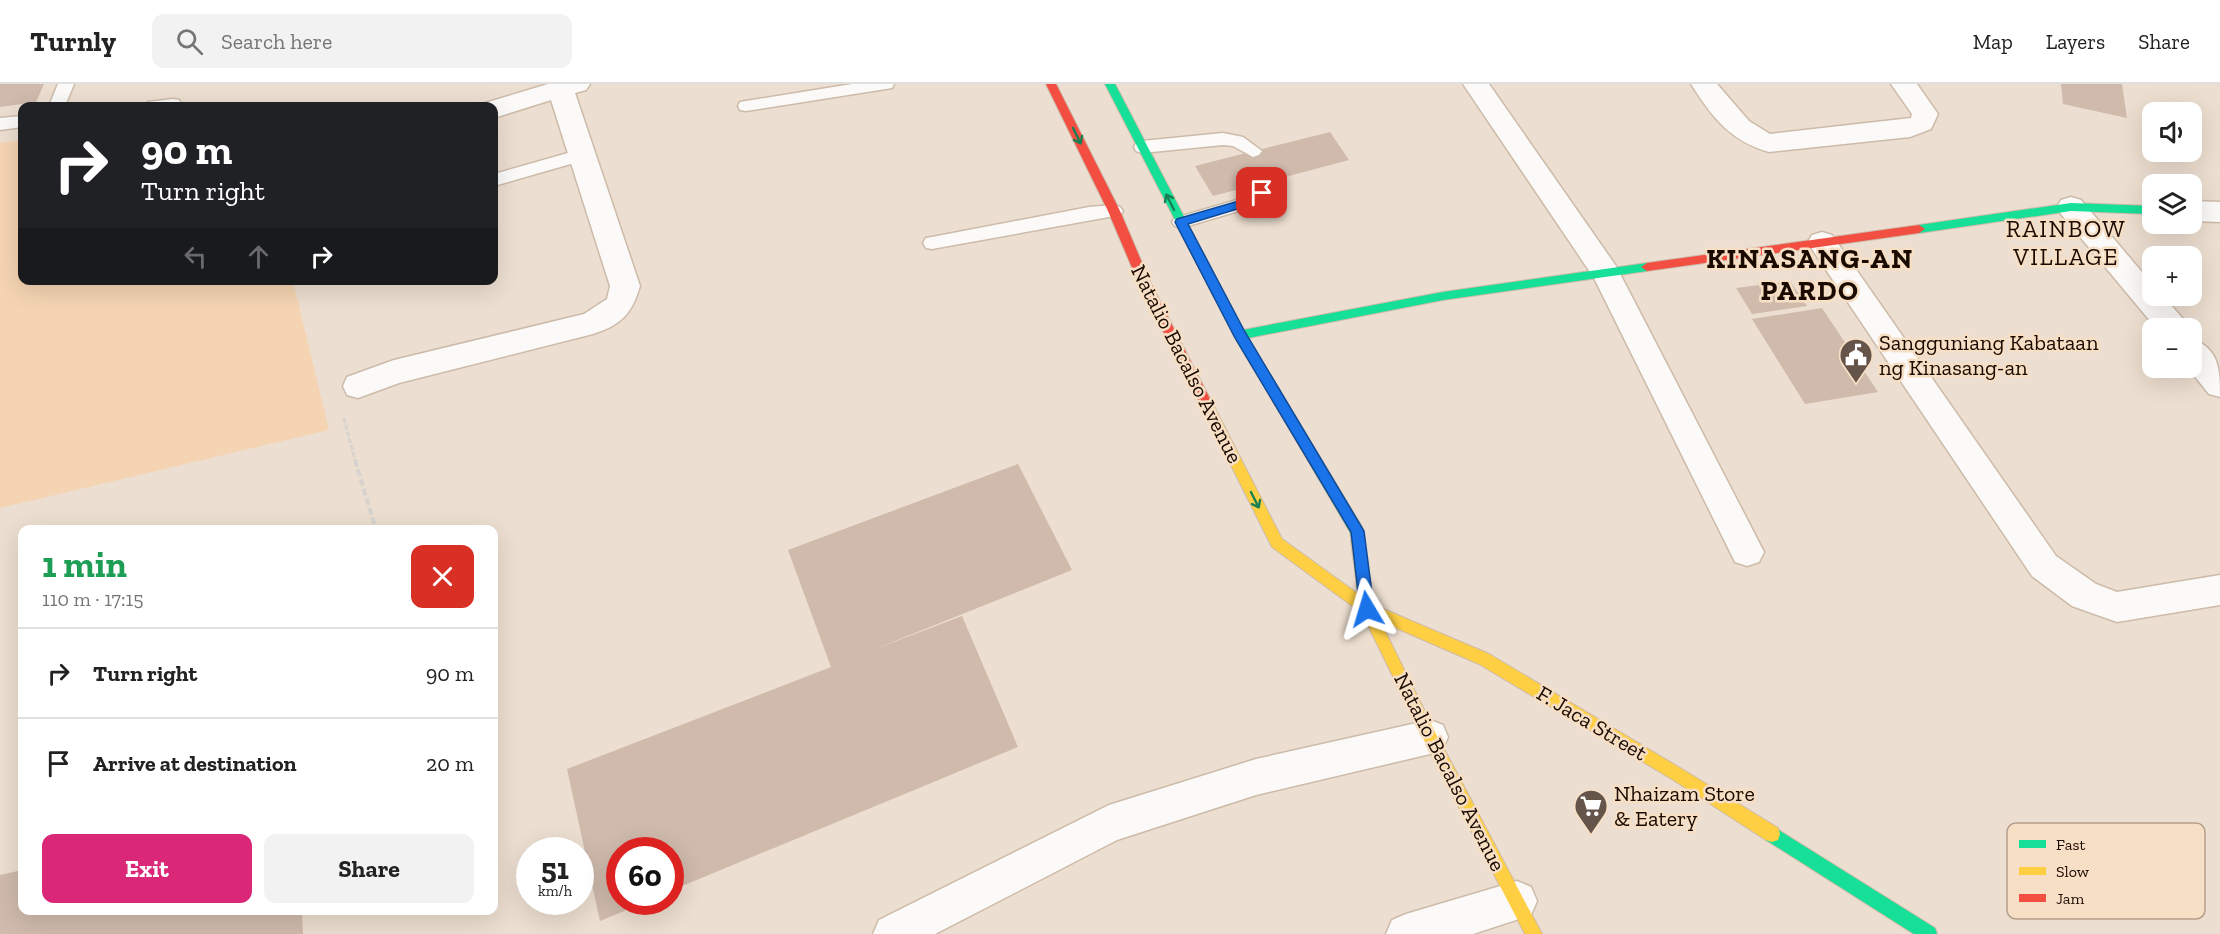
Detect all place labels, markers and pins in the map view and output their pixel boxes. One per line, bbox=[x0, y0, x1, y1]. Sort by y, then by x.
pin bbox=[1236, 167, 1287, 218]
place label: Sangguniang Kabataan ng Kinasang-an bbox=[1879, 329, 2099, 381]
public building icon: Sangguniang Kabataan ng Kinasang-an bbox=[1838, 337, 1874, 384]
place label: Nhaizam Store & Eatery bbox=[1614, 780, 1755, 832]
supermarket icon: Nhaizam Store & Eatery bbox=[1573, 788, 1609, 835]

